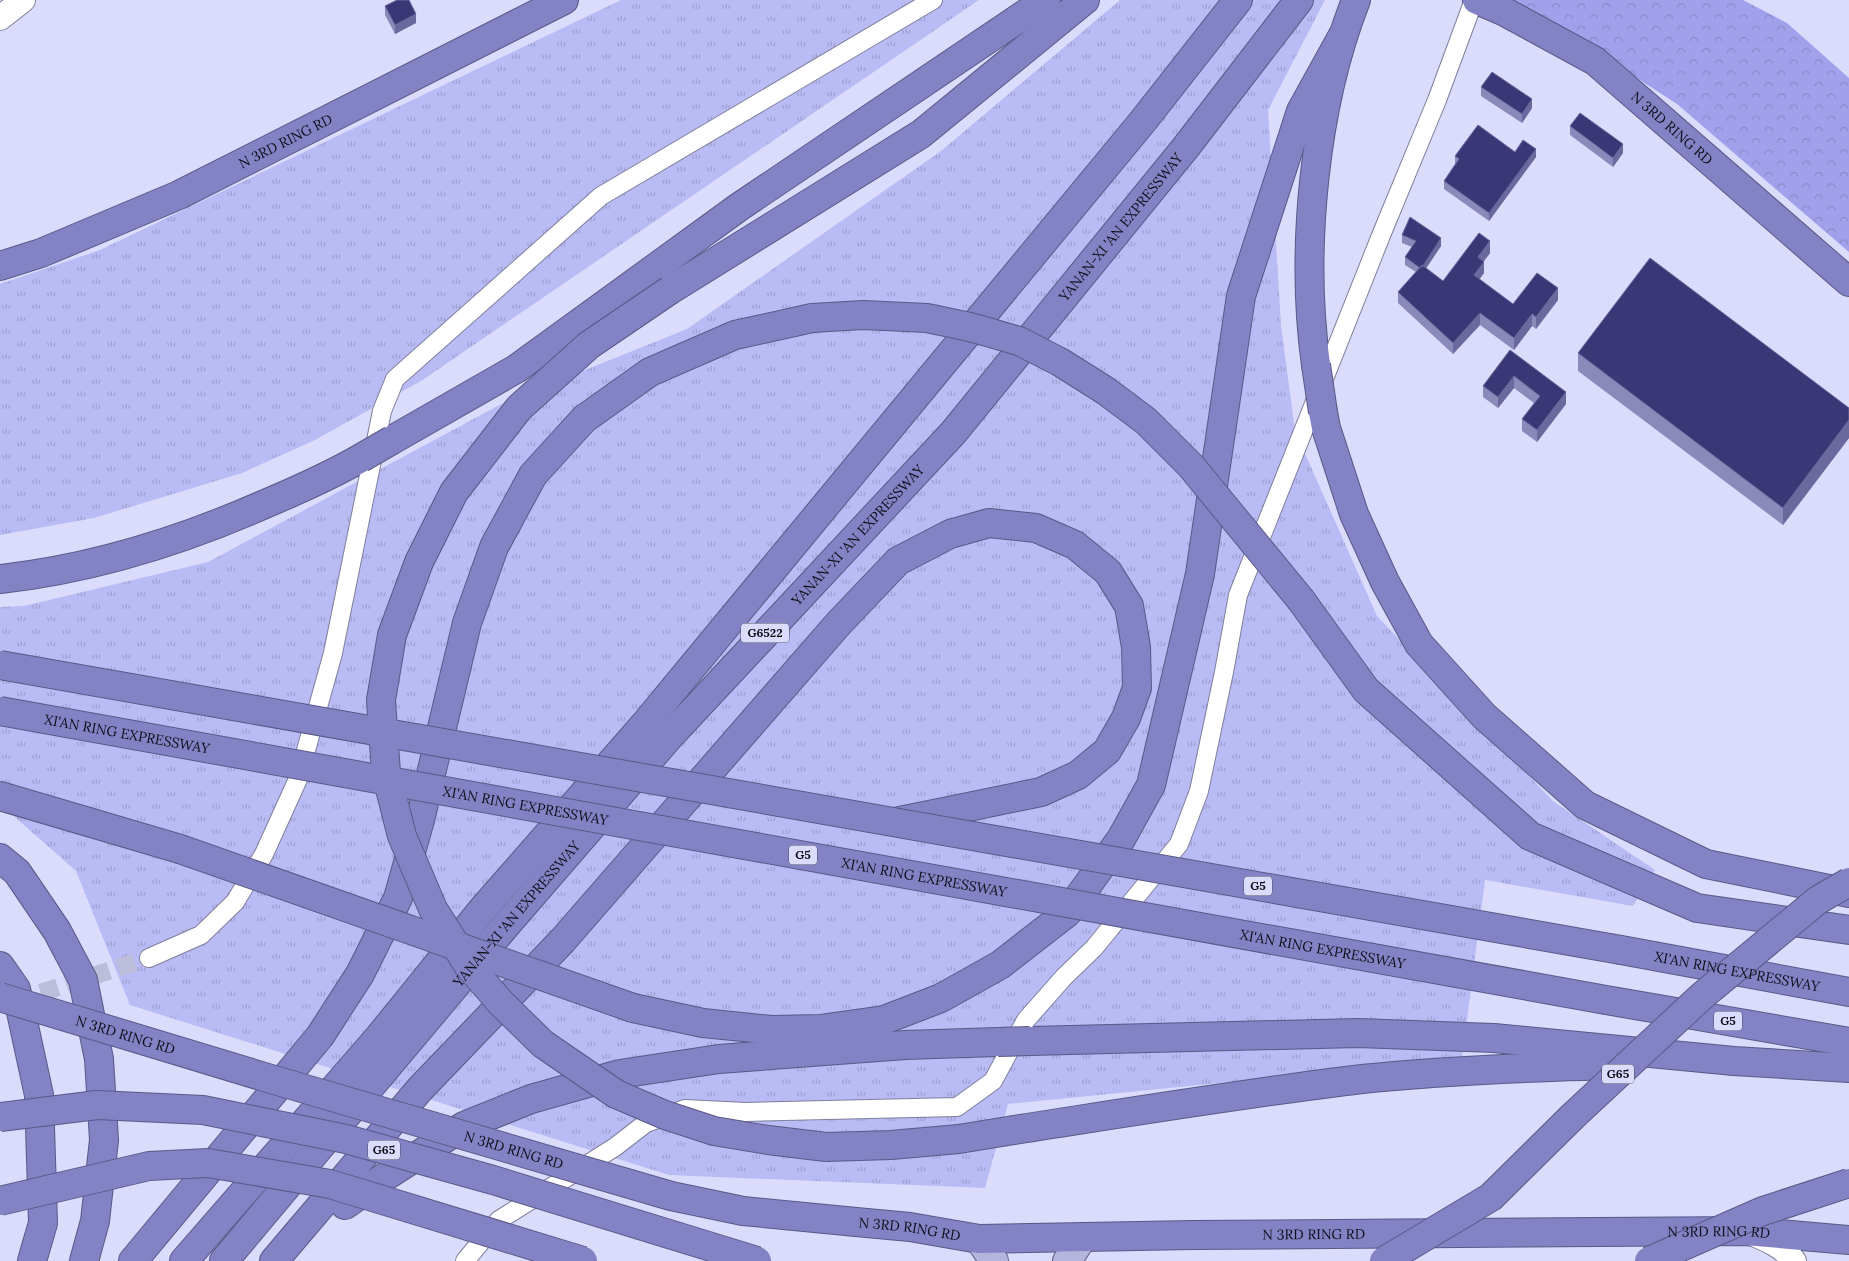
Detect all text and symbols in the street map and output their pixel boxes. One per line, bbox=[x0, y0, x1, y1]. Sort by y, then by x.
street label: N 3RD RING RD bbox=[1627, 87, 1717, 169]
street label: N 3RD RING RD bbox=[236, 110, 335, 172]
street label: YANAN-XI 'AN EXPRESSWAY bbox=[1054, 148, 1187, 306]
street label: YANAN-XI 'AN EXPRESSWAY bbox=[787, 460, 929, 610]
road number: G6522 bbox=[741, 624, 789, 642]
street label: XI'AN RING EXPRESSWAY bbox=[43, 710, 212, 758]
street label: XI'AN RING EXPRESSWAY bbox=[441, 782, 611, 829]
street label: YANAN-XI 'AN EXPRESSWAY bbox=[448, 836, 585, 991]
road number: G5 bbox=[789, 846, 817, 864]
street label: XI'AN RING EXPRESSWAY bbox=[840, 854, 1009, 901]
road number: G5 bbox=[1244, 876, 1272, 896]
street label: XI'AN RING EXPRESSWAY bbox=[1239, 925, 1408, 973]
street label: XI'AN RING EXPRESSWAY bbox=[1653, 947, 1822, 996]
street label: N 3RD RING RD bbox=[74, 1011, 177, 1058]
road number: G5 bbox=[1714, 1011, 1742, 1030]
road number: G65 bbox=[1602, 1064, 1634, 1084]
street label: N 3RD RING RD bbox=[462, 1127, 566, 1173]
road number: G65 bbox=[368, 1140, 400, 1160]
street label: N 3RD RING RD bbox=[858, 1213, 962, 1245]
street label: N 3RD RING RD bbox=[1667, 1222, 1771, 1242]
street label: N 3RD RING RD bbox=[1262, 1225, 1365, 1243]

